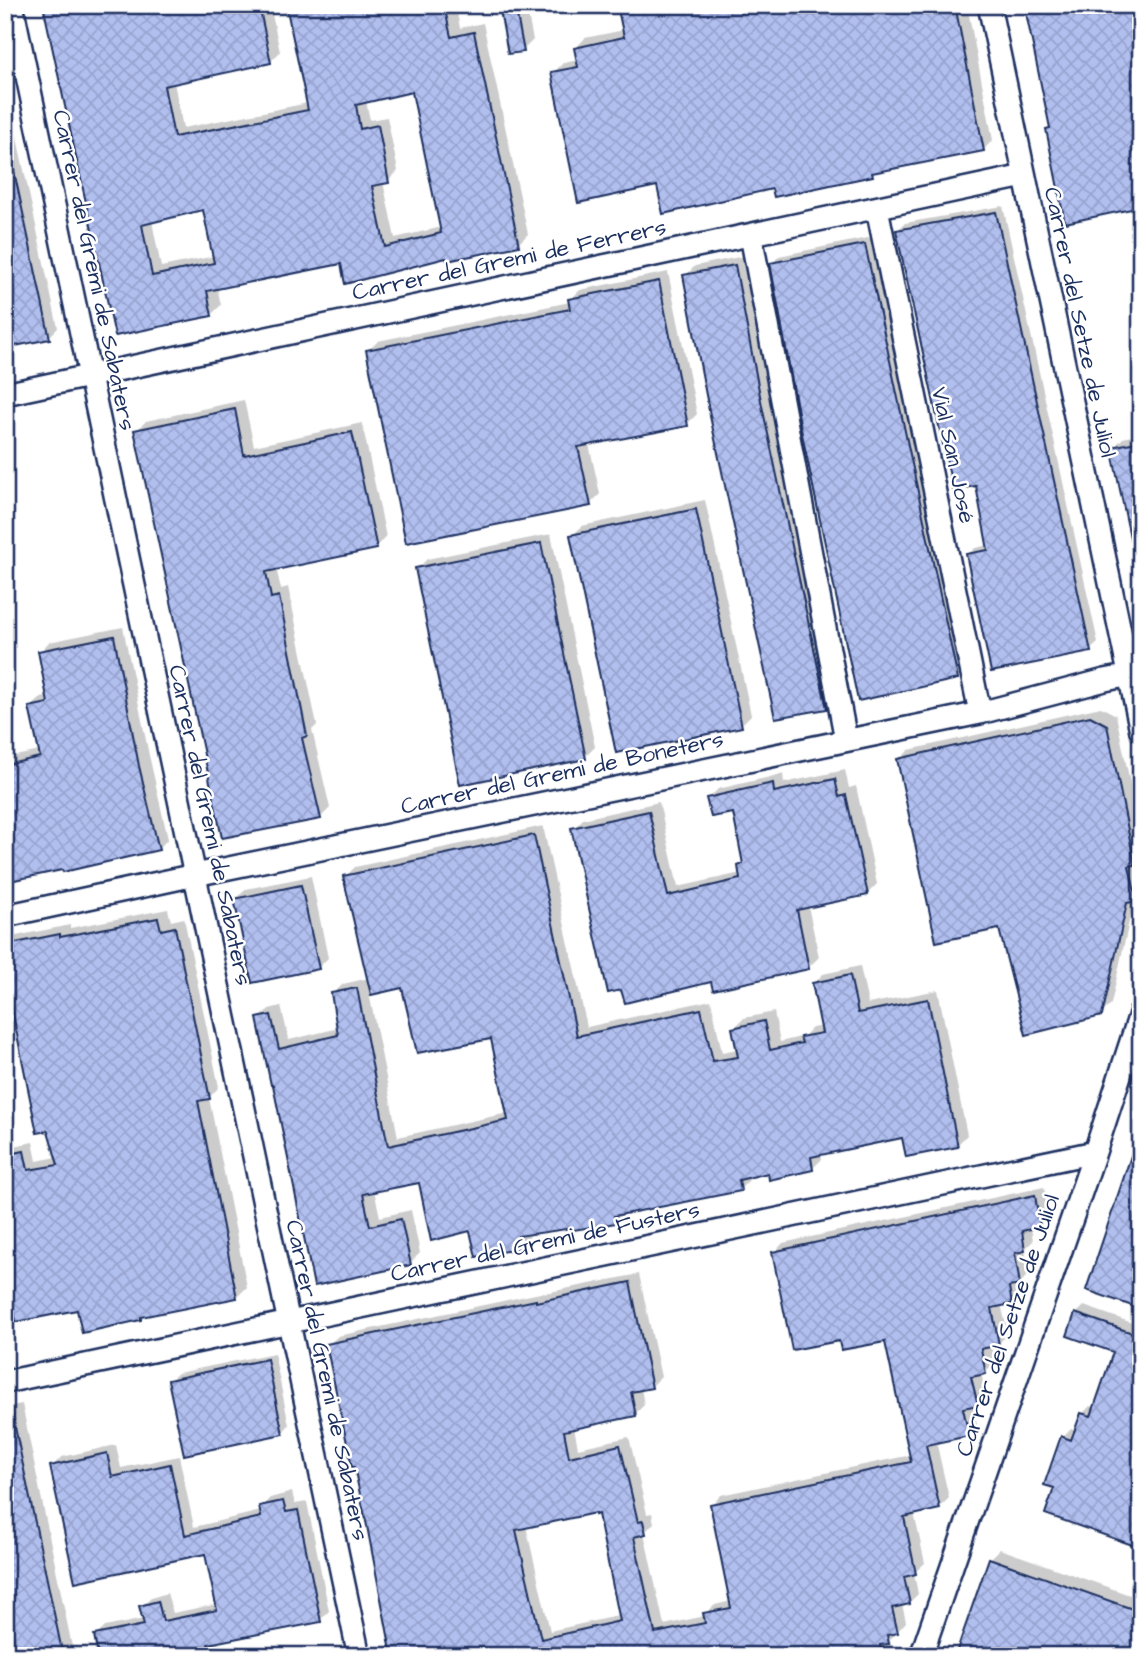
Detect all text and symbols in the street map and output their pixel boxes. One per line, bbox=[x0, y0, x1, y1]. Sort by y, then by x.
street label: Carrer del Gremi de Sabaters bbox=[44, 107, 144, 433]
street label: Carrer del Setze de Juliol bbox=[1036, 184, 1124, 460]
street label: Carrer del Gremi de Ferrers bbox=[349, 211, 669, 309]
street label: Vial San José bbox=[923, 384, 983, 526]
street label: Carrer del Gremi de Sabaters bbox=[160, 662, 260, 988]
street label: Carrer del Gremi de Boneters bbox=[398, 723, 726, 823]
street label: Carrer del Setze de Juliol bbox=[948, 1190, 1068, 1461]
street label: Carrer del Gremi de Fusters bbox=[388, 1194, 703, 1290]
street label: Carrer del Gremi de Sabaters bbox=[277, 1217, 377, 1543]

